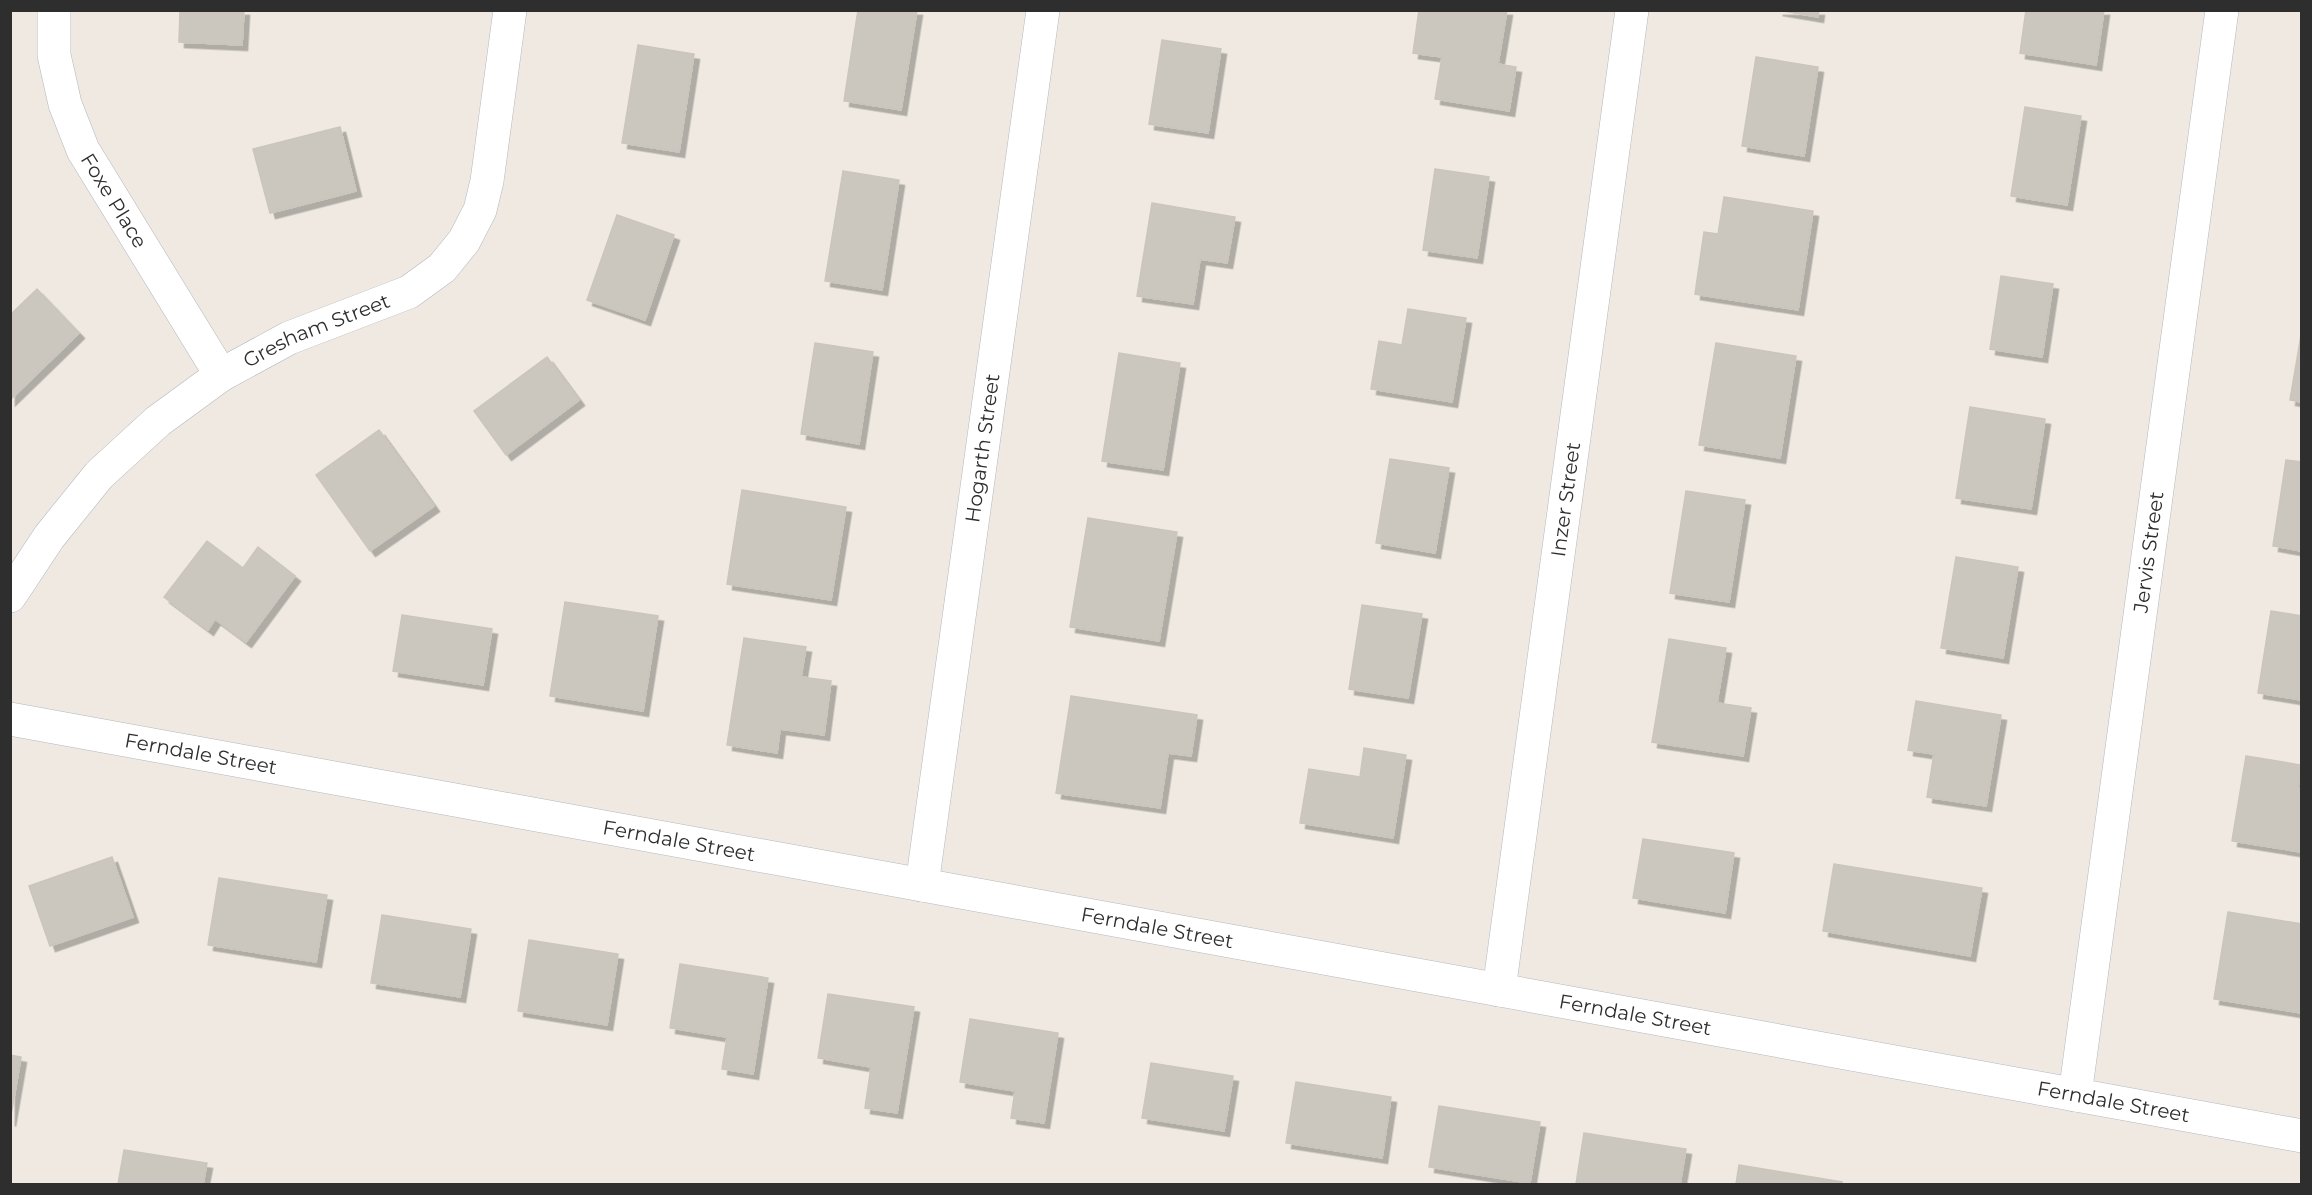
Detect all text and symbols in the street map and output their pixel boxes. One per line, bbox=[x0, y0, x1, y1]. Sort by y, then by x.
street label: Foxe Place bbox=[76, 149, 152, 252]
street label: Gresham Street bbox=[239, 289, 393, 373]
street label: Hogarth Street bbox=[960, 372, 1005, 524]
street label: Inzer Street bbox=[1546, 441, 1585, 558]
street label: Jervis Street bbox=[2128, 490, 2169, 615]
street label: Ferndale Street bbox=[123, 728, 279, 779]
street label: Ferndale Street bbox=[601, 815, 757, 866]
street label: Ferndale Street bbox=[1079, 902, 1235, 953]
street label: Ferndale Street bbox=[1557, 989, 1713, 1040]
street label: Ferndale Street bbox=[2035, 1076, 2192, 1127]

